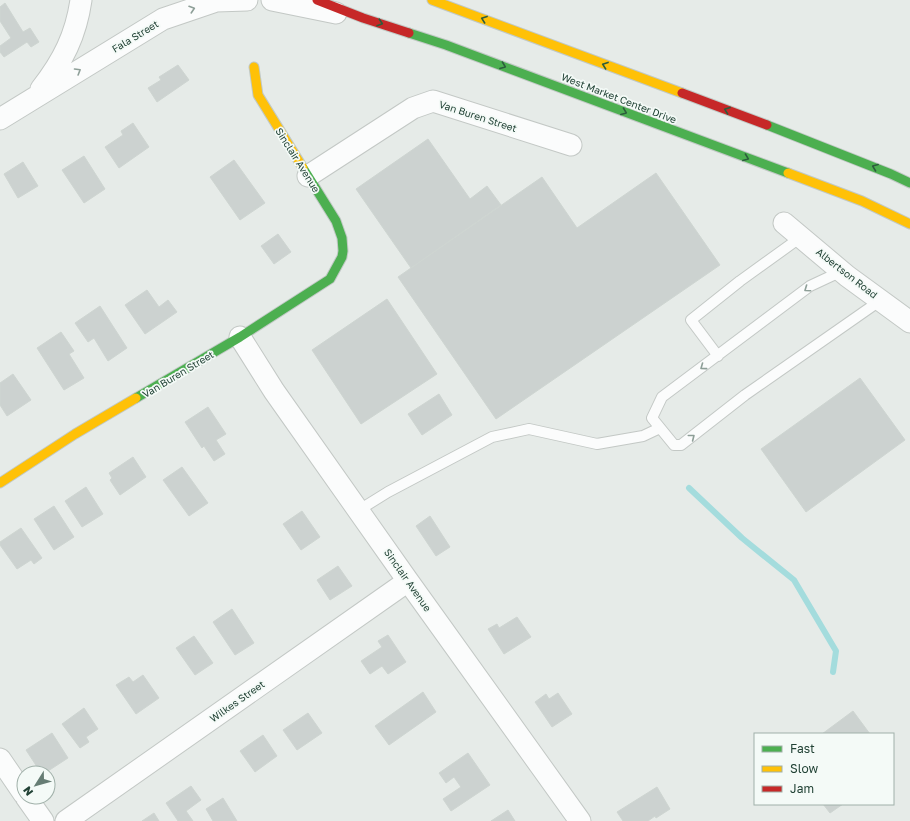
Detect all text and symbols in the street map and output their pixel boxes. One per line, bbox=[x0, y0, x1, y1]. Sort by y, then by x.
one-way arrow bbox=[188, 6, 195, 14]
one-way arrow bbox=[480, 16, 487, 24]
street label: Fala Street bbox=[109, 17, 161, 55]
one-way arrow bbox=[376, 18, 383, 27]
one-way arrow bbox=[602, 61, 609, 69]
one-way arrow bbox=[499, 62, 506, 70]
one-way arrow bbox=[74, 69, 81, 76]
street label: West Market Center Drive bbox=[560, 70, 678, 126]
street label: Van Buren Street bbox=[438, 98, 518, 134]
one-way arrow bbox=[724, 107, 731, 115]
one-way arrow bbox=[621, 108, 628, 116]
street label: Sinclair Avenue bbox=[273, 125, 323, 195]
one-way arrow bbox=[742, 154, 749, 162]
one-way arrow bbox=[871, 164, 878, 172]
street label: Albertson Road bbox=[814, 245, 880, 301]
one-way arrow bbox=[805, 284, 812, 291]
street label: Van Buren Street bbox=[140, 348, 216, 400]
one-way arrow bbox=[701, 362, 708, 369]
one-way arrow bbox=[688, 435, 695, 442]
street label: Sinclair Avenue bbox=[382, 546, 434, 614]
street label: Wilkes Street bbox=[207, 678, 267, 724]
legend bbox=[754, 733, 894, 805]
text: Fast bbox=[790, 741, 815, 756]
text: Slow bbox=[790, 761, 818, 776]
north arrow bbox=[16, 765, 56, 805]
text: Jam bbox=[790, 781, 814, 796]
text: N bbox=[20, 784, 35, 799]

